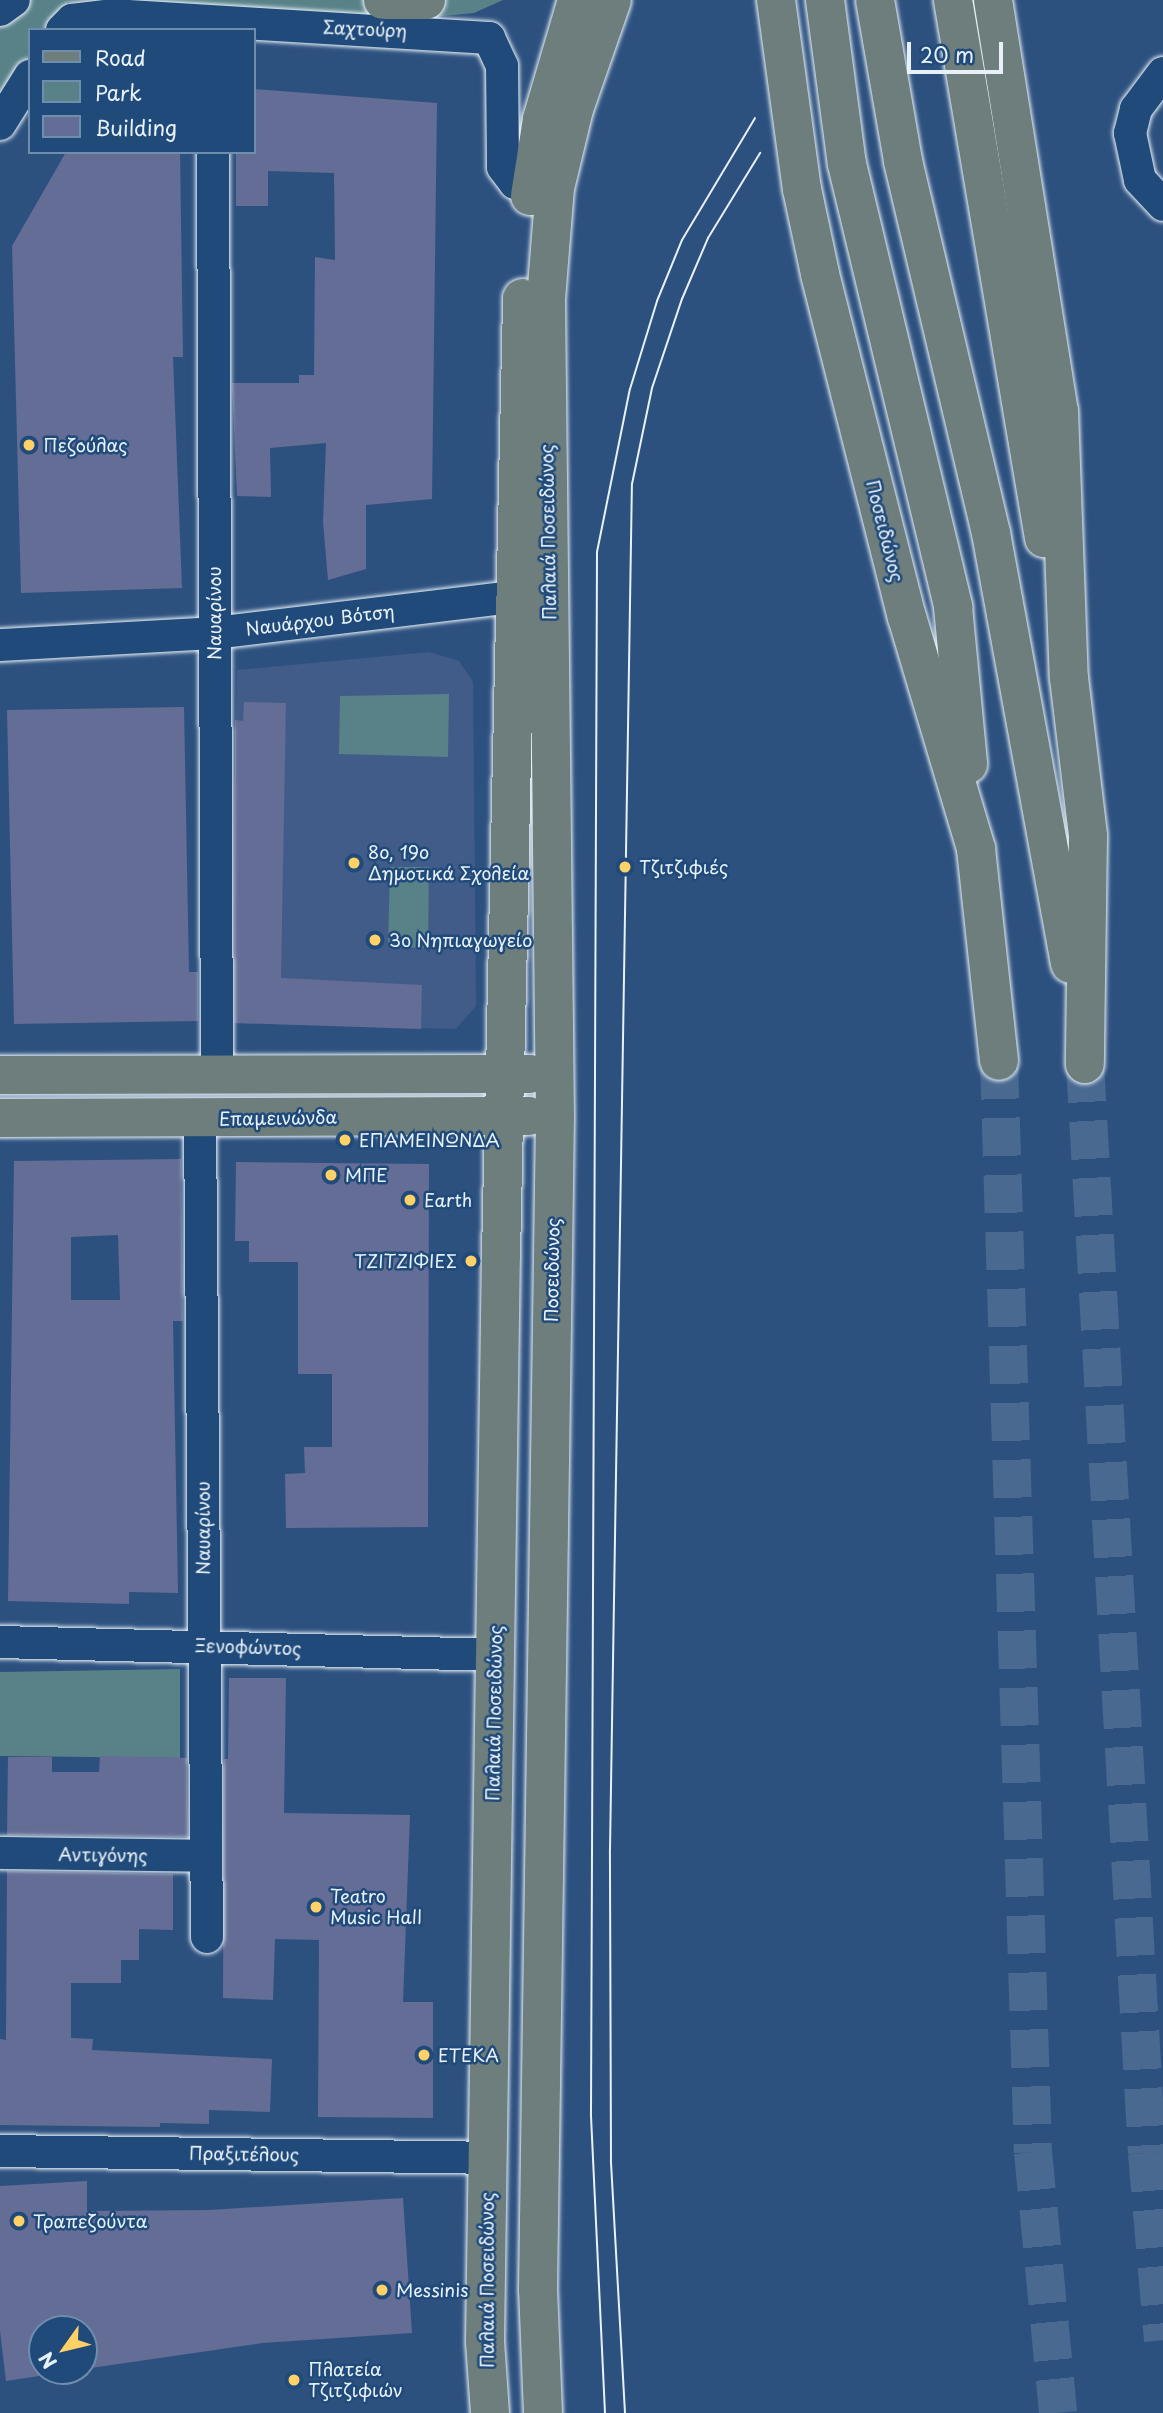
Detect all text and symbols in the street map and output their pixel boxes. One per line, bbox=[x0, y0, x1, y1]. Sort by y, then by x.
street label: Σαχτούρη bbox=[322, 16, 408, 42]
legend bbox=[28, 28, 256, 154]
scale bar bbox=[911, 28, 1007, 72]
text: 20 m bbox=[920, 38, 974, 70]
text: Road bbox=[95, 41, 146, 73]
text: Park bbox=[95, 76, 142, 108]
text: Building bbox=[95, 111, 177, 143]
place label: Πεζούλας bbox=[43, 434, 127, 456]
marker: Πεζούλας bbox=[21, 437, 37, 453]
street label: Παλαιά Ποσειδώνος bbox=[536, 444, 560, 620]
street label: Ποσειδώνος bbox=[862, 478, 908, 584]
street label: Ναυαρίνου bbox=[203, 566, 225, 660]
street label: Ναυάρχου Βότση bbox=[245, 600, 395, 640]
place label: 8ο, 19ο Δημοτικά Σχολεία bbox=[368, 842, 530, 884]
marker: 8ο, 19ο Δημοτικά Σχολεία bbox=[346, 855, 362, 871]
place label: Τζιτζιφιές bbox=[639, 856, 728, 878]
marker: Τζιτζιφιές bbox=[617, 859, 633, 875]
place label: 3ο Νηπιαγωγείο bbox=[389, 929, 533, 951]
marker: 3ο Νηπιαγωγείο bbox=[367, 932, 383, 948]
street label: Επαμεινώνδα bbox=[219, 1106, 337, 1130]
place label: ΕΠΑΜΕΙΝΩΝΔΑ bbox=[359, 1129, 500, 1151]
marker: ΕΠΑΜΕΙΝΩΝΔΑ bbox=[337, 1132, 353, 1148]
place label: ΜΠΕ bbox=[345, 1164, 388, 1186]
marker: ΜΠΕ bbox=[323, 1167, 339, 1183]
place label: Earth bbox=[424, 1189, 472, 1211]
marker: Earth bbox=[402, 1192, 418, 1208]
street label: Ποσειδώνος bbox=[540, 1218, 564, 1322]
place label: ΤΖΙΤΖΙΦΙΕΣ bbox=[354, 1250, 457, 1272]
marker: ΤΖΙΤΖΙΦΙΕΣ bbox=[463, 1253, 479, 1269]
street label: Ναυαρίνου bbox=[192, 1481, 214, 1575]
street label: Παλαιά Ποσειδώνος bbox=[482, 1625, 506, 1801]
street label: Ξενοφώντος bbox=[194, 1634, 302, 1660]
street label: Αντιγόνης bbox=[58, 1843, 148, 1867]
place label: Teatro Music Hall bbox=[330, 1886, 420, 1928]
marker: Teatro Music Hall bbox=[308, 1899, 324, 1915]
place label: ΕΤΕΚΑ bbox=[438, 2044, 499, 2066]
marker: ΕΤΕΚΑ bbox=[416, 2047, 432, 2063]
street label: Πραξιτέλους bbox=[189, 2142, 299, 2166]
street label: Παλαιά Ποσειδώνος bbox=[476, 2192, 498, 2368]
place label: Τραπεζούντα bbox=[33, 2210, 148, 2232]
marker: Τραπεζούντα bbox=[11, 2213, 27, 2229]
place label: Messinis bbox=[396, 2279, 468, 2301]
marker: Messinis bbox=[374, 2282, 390, 2298]
north arrow bbox=[28, 2315, 98, 2385]
text: N bbox=[31, 2347, 63, 2375]
place label: Πλατεία Τζιτζιφιών bbox=[308, 2359, 403, 2402]
marker: Πλατεία Τζιτζιφιών bbox=[286, 2372, 302, 2388]

